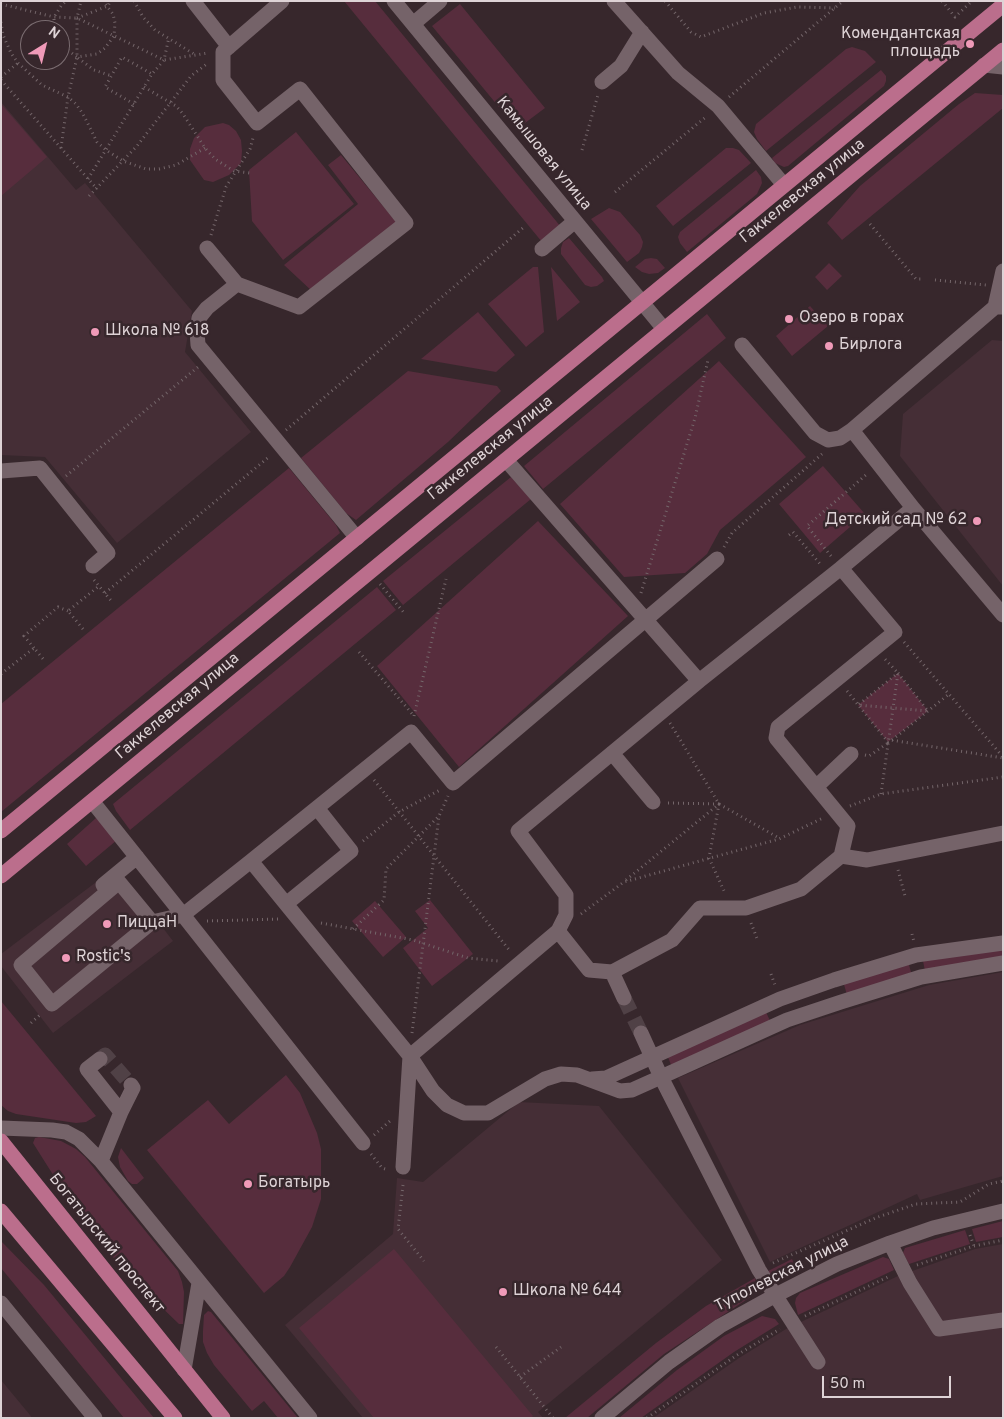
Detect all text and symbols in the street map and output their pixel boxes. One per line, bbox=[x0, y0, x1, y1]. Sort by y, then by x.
north arrow bbox=[20, 20, 70, 70]
text: N bbox=[44, 23, 63, 43]
place label: Комендантская площадь bbox=[841, 25, 960, 63]
marker: Комендантская площадь bbox=[964, 38, 976, 50]
street label: Камышовая улица bbox=[491, 93, 595, 215]
street label: Гаккелевская улица bbox=[737, 136, 869, 248]
place label: Озеро в горах bbox=[799, 309, 904, 329]
marker: Озеро в горах bbox=[783, 313, 795, 325]
place label: Школа № 618 bbox=[105, 322, 209, 342]
marker: Школа № 618 bbox=[89, 326, 101, 338]
place label: Бирлога bbox=[839, 336, 902, 356]
marker: Бирлога bbox=[823, 340, 835, 352]
street label: Гаккелевская улица bbox=[425, 393, 557, 505]
place label: Детский сад № 62 bbox=[825, 511, 967, 531]
marker: Детский сад № 62 bbox=[971, 515, 983, 527]
street label: Гаккелевская улица bbox=[112, 650, 244, 764]
place label: ПиццаН bbox=[117, 914, 177, 934]
marker: ПиццаН bbox=[101, 918, 113, 930]
place label: Rostic's bbox=[76, 948, 131, 968]
marker: Rostic's bbox=[60, 952, 72, 964]
street label: Богатырский проспект bbox=[44, 1170, 168, 1318]
place label: Богатырь bbox=[258, 1174, 330, 1194]
marker: Богатырь bbox=[242, 1178, 254, 1190]
street label: Туполевская улица bbox=[712, 1233, 852, 1317]
place label: Школа № 644 bbox=[513, 1282, 622, 1302]
marker: Школа № 644 bbox=[497, 1286, 509, 1298]
scale bar bbox=[824, 1366, 953, 1398]
text: 50 m bbox=[830, 1375, 865, 1394]

